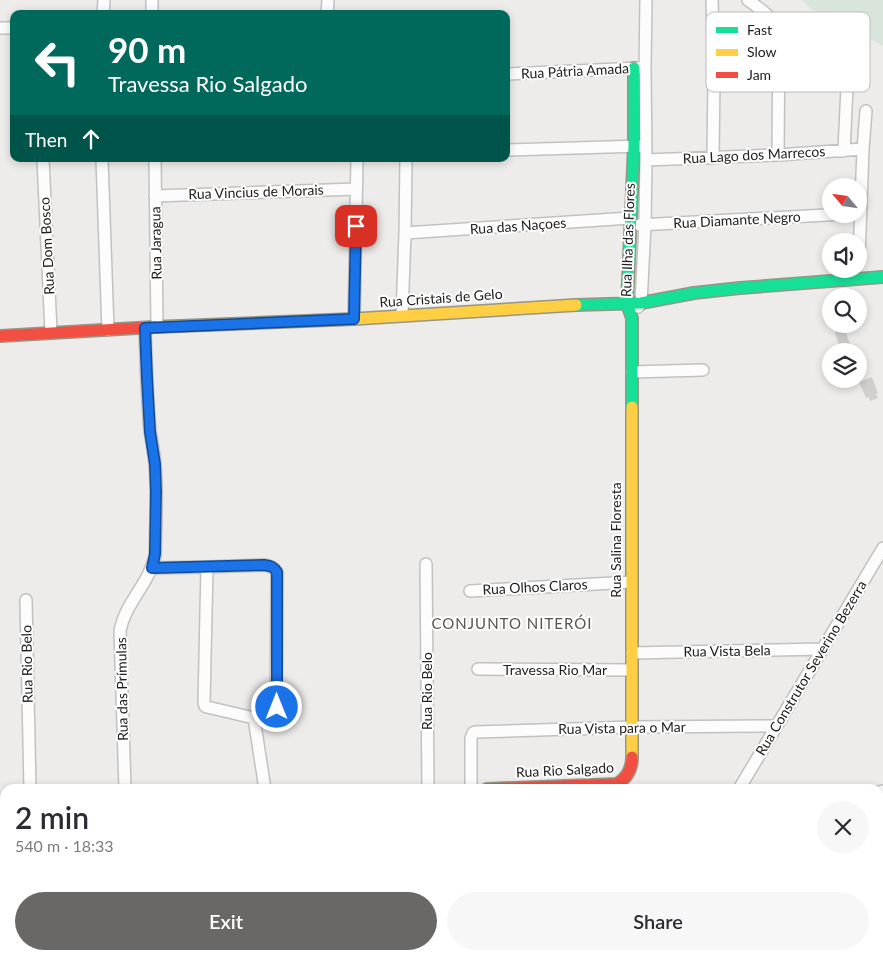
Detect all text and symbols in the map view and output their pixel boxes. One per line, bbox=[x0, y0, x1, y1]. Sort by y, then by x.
legend bbox=[706, 12, 870, 92]
text: Fast bbox=[747, 21, 772, 38]
text: 90 m bbox=[108, 28, 186, 70]
icon: left bbox=[25, 30, 90, 95]
text: Slow bbox=[747, 43, 777, 60]
street label: Rua Pátria Amada bbox=[521, 59, 629, 82]
text: Jam bbox=[747, 66, 771, 83]
text: Travessa Rio Salgado bbox=[108, 70, 307, 97]
icon: ahead bbox=[77, 125, 105, 153]
text: Then bbox=[25, 128, 67, 151]
street label: Rua Lago dos Marrecos bbox=[682, 142, 826, 167]
north arrow bbox=[822, 178, 868, 222]
map controls bbox=[822, 178, 867, 388]
street label: Rua Vincius de Morais bbox=[188, 181, 324, 202]
street label: Rua Ilha das Flores bbox=[617, 183, 638, 297]
street label: Rua Dom Bosco bbox=[35, 197, 58, 295]
pin bbox=[335, 205, 377, 247]
street label: Rua Jaragua bbox=[146, 206, 165, 280]
street label: Rua Diamante Negro bbox=[673, 208, 801, 231]
icon: arrive bbox=[342, 212, 370, 240]
street label: Rua das Naçoes bbox=[469, 214, 567, 237]
button: sound bbox=[822, 233, 867, 278]
street label: Rua Cristais de Gelo bbox=[379, 285, 503, 310]
button: search bbox=[822, 288, 867, 333]
button: layers bbox=[822, 343, 867, 388]
street label: Rua Salina Floresta bbox=[607, 482, 624, 598]
street label: Rua Olhos Claros bbox=[482, 575, 588, 598]
street label: Rua Construtor Severino Bezerra bbox=[752, 577, 870, 758]
district label: CONJUNTO NITERÓI bbox=[432, 614, 593, 632]
street label: Rua Rio Belo bbox=[17, 625, 36, 703]
street label: Rua das Prímulas bbox=[112, 637, 131, 741]
street label: Rua Vista Bela bbox=[683, 641, 771, 660]
street label: Rua Rio Belo bbox=[418, 652, 435, 730]
street label: Travessa Rio Mar bbox=[503, 661, 607, 678]
position arrow bbox=[250, 680, 302, 732]
street label: Rua Vista para o Mar bbox=[558, 718, 686, 737]
street label: Rua Rio Salgado bbox=[516, 758, 614, 781]
text: 2 min bbox=[15, 799, 89, 835]
button: close bbox=[817, 801, 869, 853]
text: 540 m · 18:33 bbox=[15, 836, 114, 855]
button: Exit bbox=[15, 892, 437, 950]
button: Share bbox=[447, 892, 869, 950]

